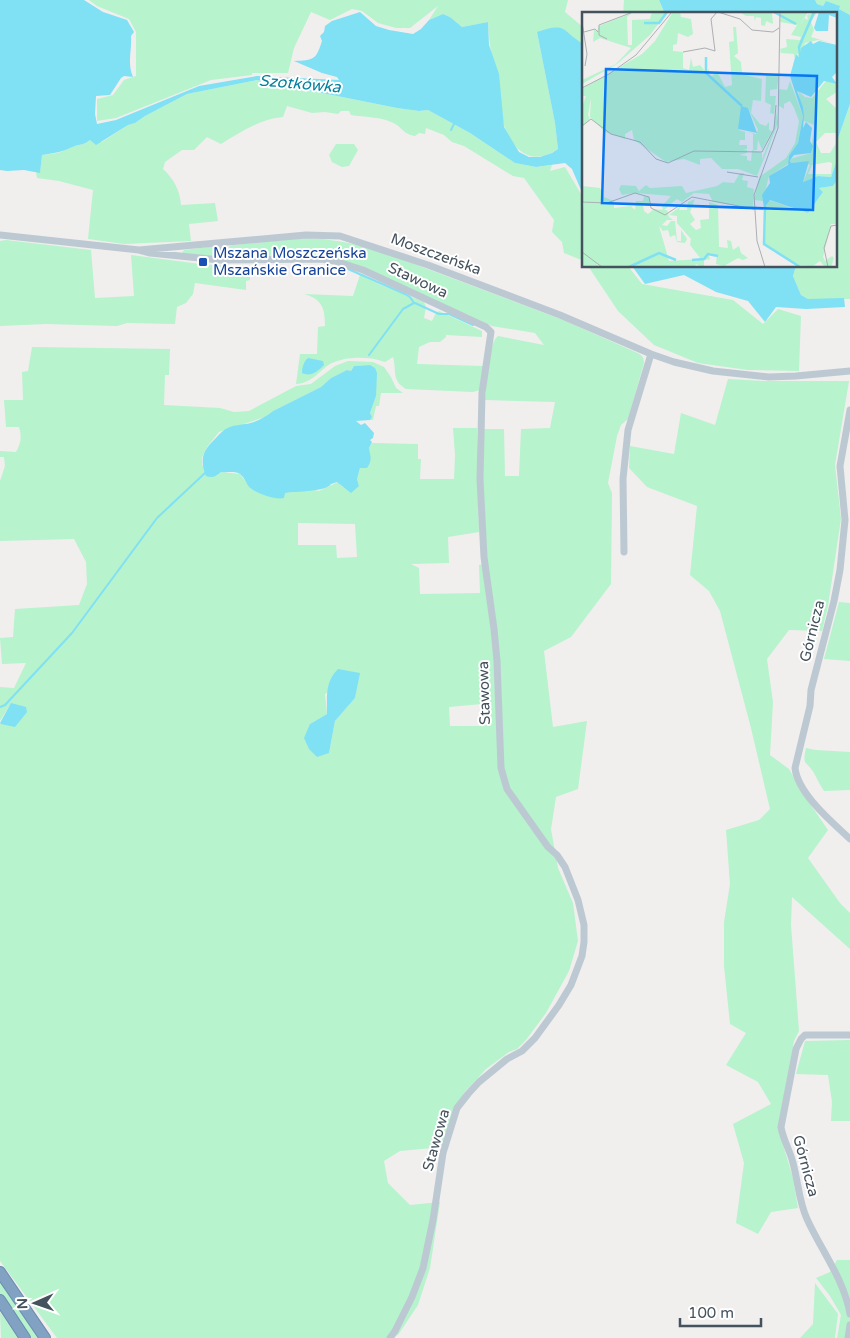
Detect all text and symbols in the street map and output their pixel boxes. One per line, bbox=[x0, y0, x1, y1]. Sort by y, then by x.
inset map bbox=[582, 12, 838, 268]
water label: Szotkówka bbox=[258, 70, 343, 98]
street label: Moszczeńska bbox=[388, 229, 484, 279]
place label: Mszana Moszczeńska Mszańskie Granice bbox=[213, 244, 367, 279]
marker: Mszana Moszczeńska Mszańskie Granice bbox=[197, 256, 209, 268]
street label: Stawowa bbox=[385, 258, 451, 302]
street label: Górnicza bbox=[796, 598, 828, 664]
street label: Stawowa bbox=[474, 661, 494, 725]
street label: Stawowa bbox=[419, 1107, 453, 1173]
street label: Górnicza bbox=[789, 1133, 823, 1199]
north arrow bbox=[10, 1278, 60, 1328]
scale bar bbox=[680, 1296, 761, 1328]
text: N bbox=[14, 1298, 31, 1309]
text: 100 m bbox=[688, 1304, 734, 1322]

